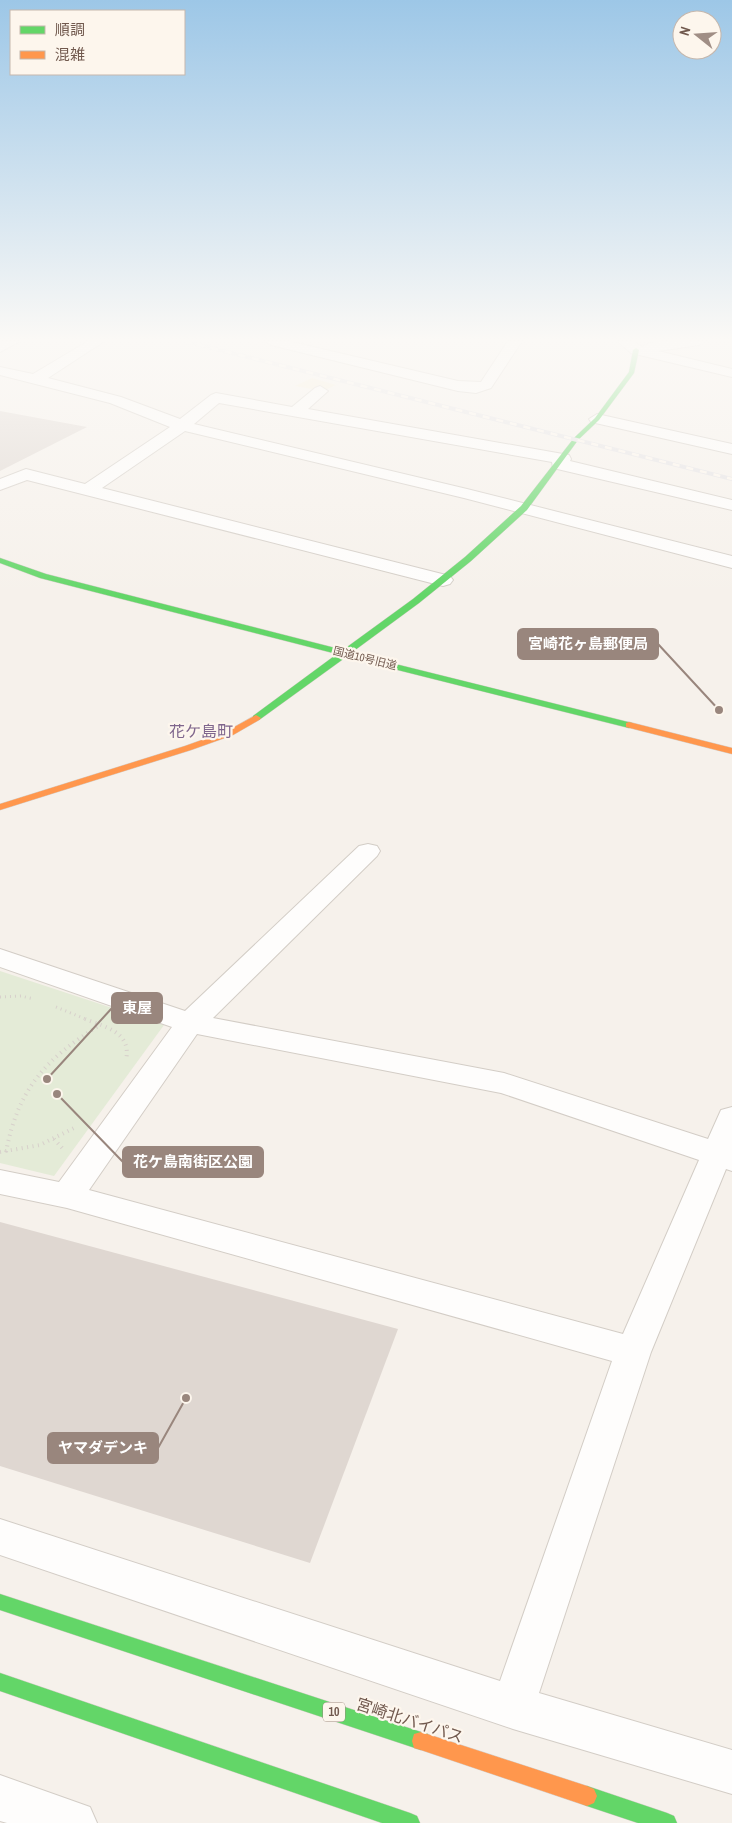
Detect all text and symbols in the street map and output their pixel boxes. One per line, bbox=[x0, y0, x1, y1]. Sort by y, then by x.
legend bbox=[10, 10, 185, 75]
north arrow bbox=[672, 10, 722, 60]
text: 順調 bbox=[55, 19, 85, 40]
text: N bbox=[675, 25, 694, 38]
text: 混雑 bbox=[55, 44, 85, 65]
callout: 宮崎花ヶ島郵便局 bbox=[518, 629, 658, 659]
text: 宮崎花ヶ島郵便局 bbox=[528, 633, 648, 654]
street label: 国道10号旧道 bbox=[332, 643, 398, 673]
district label: 花ケ島町 bbox=[169, 720, 233, 742]
callout: 東屋 bbox=[112, 993, 162, 1023]
text: 東屋 bbox=[122, 997, 152, 1018]
callout: 花ケ島南街区公園 bbox=[123, 1147, 263, 1177]
text: 花ケ島南街区公園 bbox=[133, 1151, 253, 1172]
callout: ヤマダデンキ bbox=[48, 1433, 158, 1463]
text: ヤマダデンキ bbox=[58, 1437, 148, 1458]
street label: 宮崎北バイパス bbox=[353, 1692, 467, 1748]
road number: 10 bbox=[323, 1702, 345, 1721]

